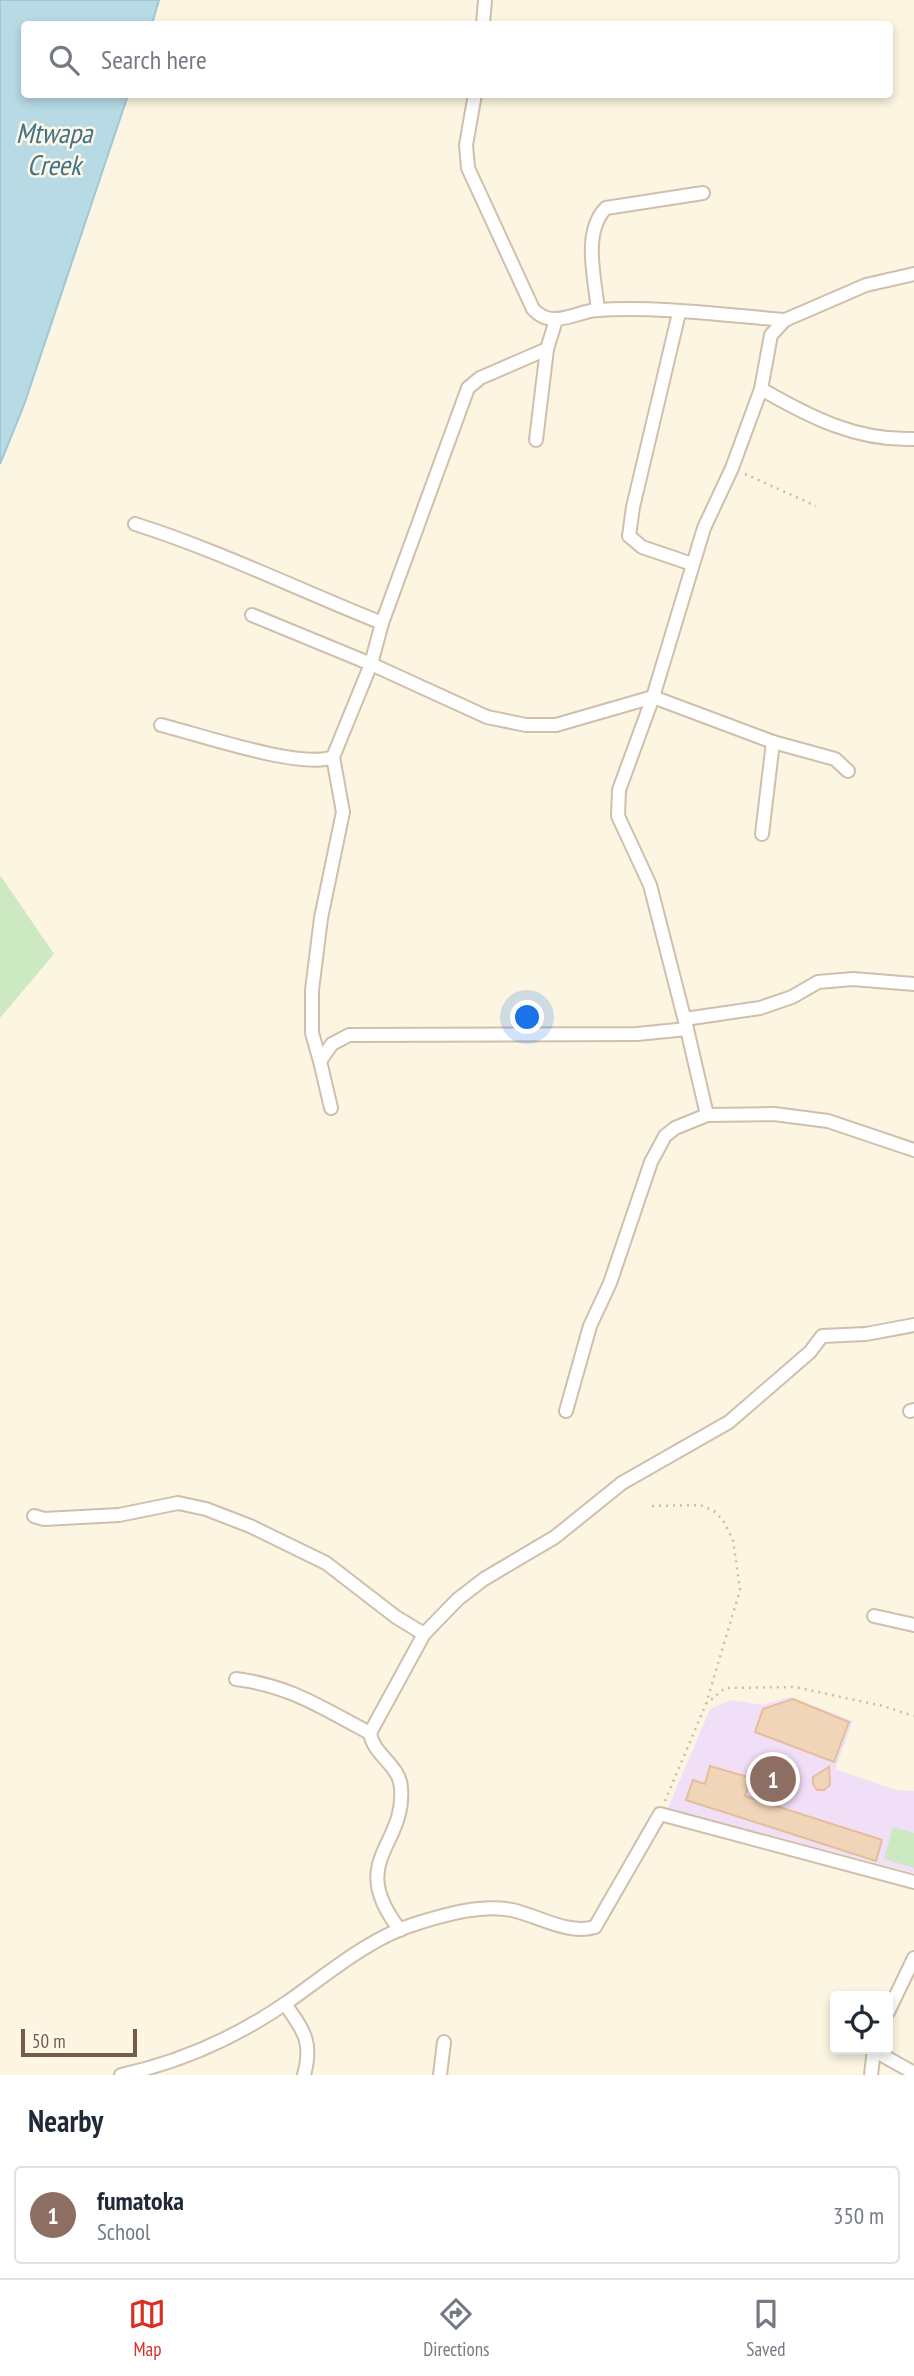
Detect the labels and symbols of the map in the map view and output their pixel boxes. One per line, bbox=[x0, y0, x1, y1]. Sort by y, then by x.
water label: Mtwapa Creek bbox=[16, 114, 94, 183]
your location bbox=[510, 1000, 544, 1034]
pin: 1 bbox=[750, 1753, 796, 1805]
scale bar bbox=[21, 2026, 136, 2058]

